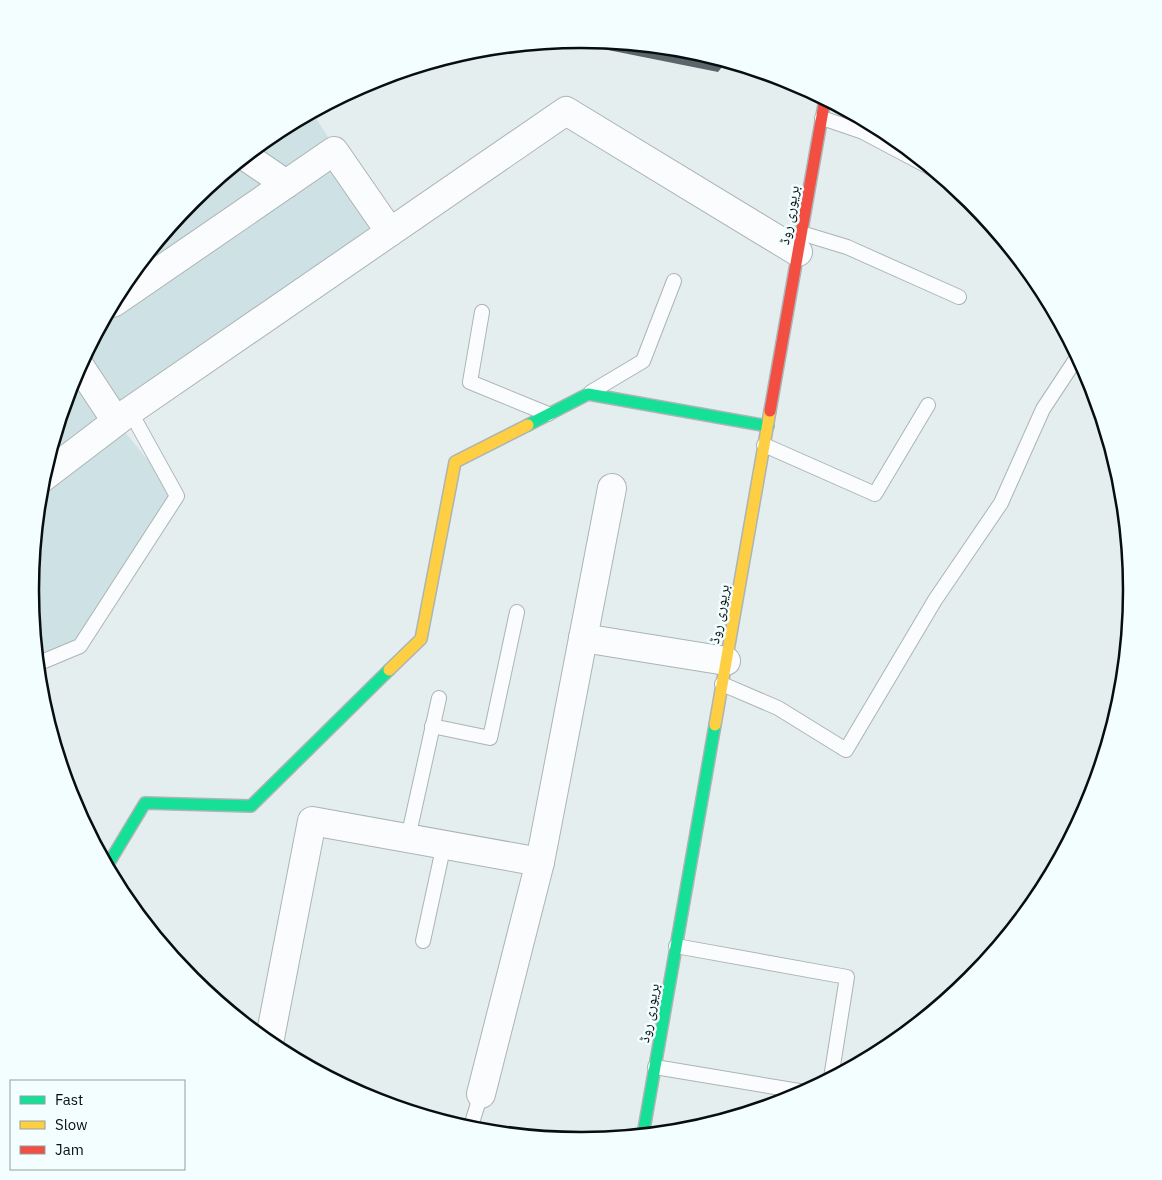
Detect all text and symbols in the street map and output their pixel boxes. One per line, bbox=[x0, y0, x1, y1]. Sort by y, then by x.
street label: بریوری روڈ bbox=[774, 184, 804, 246]
street label: بریوری روڈ bbox=[704, 583, 734, 645]
street label: بریوری روڈ bbox=[634, 982, 664, 1044]
legend bbox=[10, 1080, 185, 1170]
text: Fast bbox=[55, 1090, 83, 1109]
text: Slow bbox=[55, 1115, 88, 1134]
text: Jam bbox=[55, 1140, 84, 1159]

